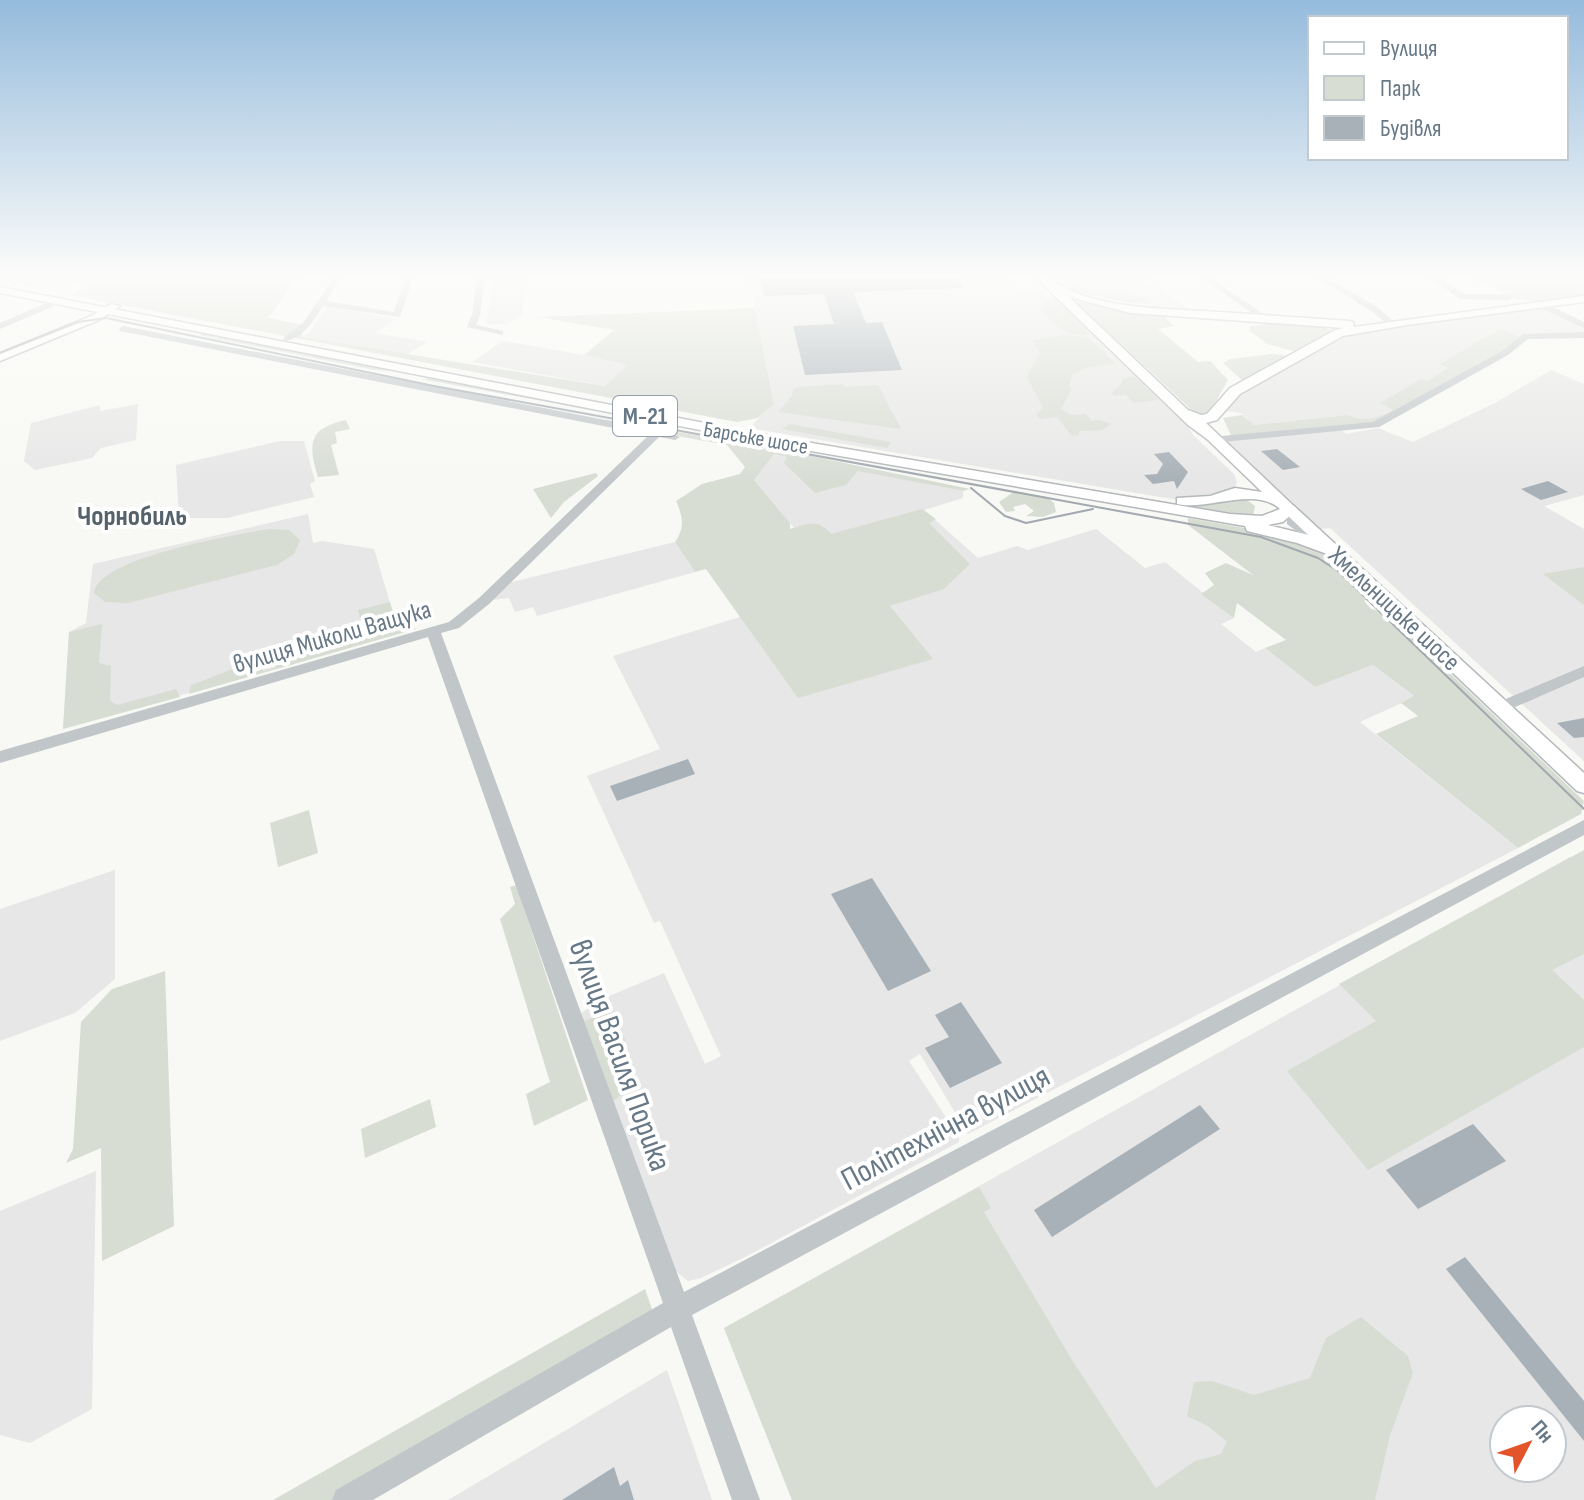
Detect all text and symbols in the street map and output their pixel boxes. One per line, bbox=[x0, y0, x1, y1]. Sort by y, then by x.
legend bbox=[1308, 16, 1568, 160]
text: Вулиця bbox=[1380, 34, 1438, 63]
text: Парк bbox=[1380, 74, 1421, 103]
text: Будівля bbox=[1380, 114, 1441, 143]
road number: М-21 bbox=[613, 396, 677, 436]
street label: Барське шосе bbox=[701, 416, 810, 461]
district label: Чорнобиль bbox=[77, 500, 187, 533]
street label: Хмельницьке шосе bbox=[1321, 540, 1466, 678]
street label: вулиця Миколи Ващука bbox=[230, 594, 435, 681]
street label: вулиця Василя Порика bbox=[560, 935, 680, 1176]
street label: Політехнічна вулиця bbox=[835, 1057, 1057, 1200]
north arrow bbox=[1488, 1404, 1568, 1484]
text: Пн bbox=[1525, 1415, 1559, 1449]

